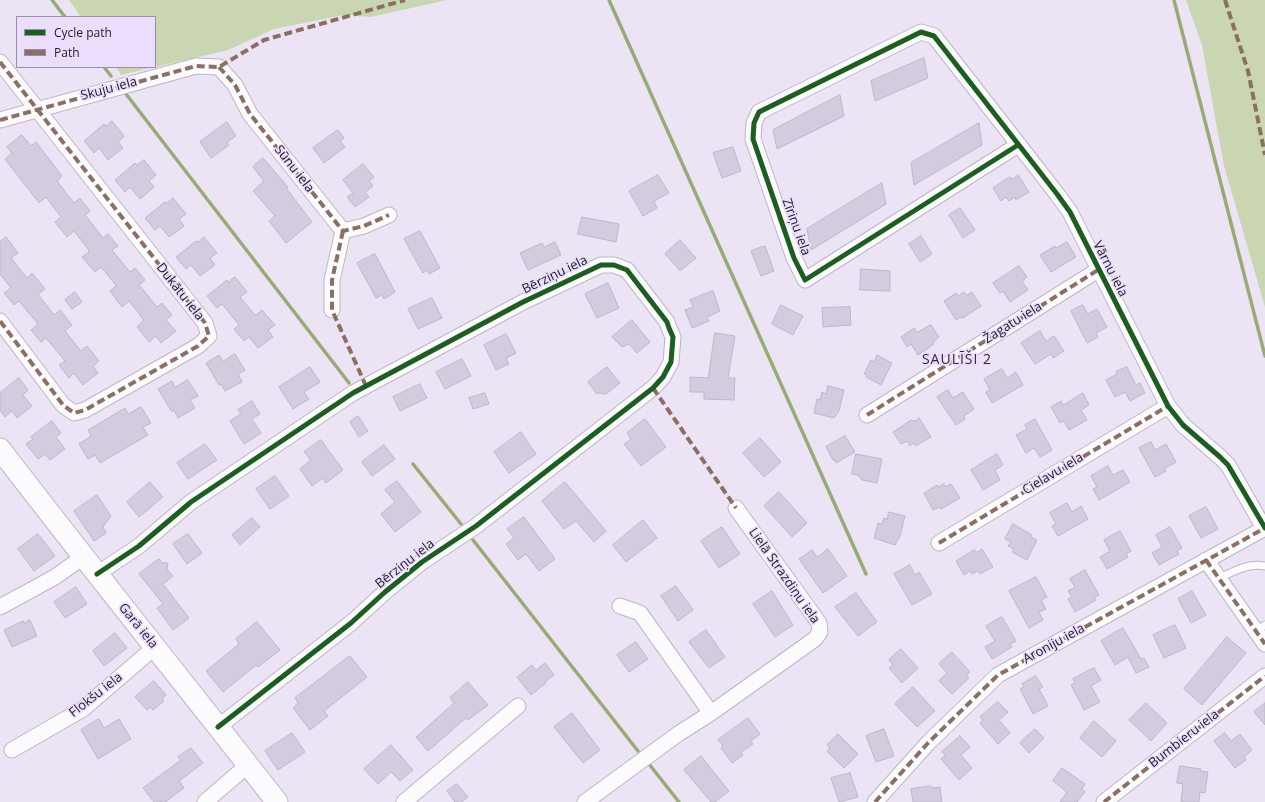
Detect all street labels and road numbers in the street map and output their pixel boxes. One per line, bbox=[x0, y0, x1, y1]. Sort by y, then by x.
street label: Skuju iela bbox=[79, 74, 139, 104]
street label: Sūnu iela bbox=[271, 142, 317, 196]
street label: Zīriņu iela bbox=[778, 196, 814, 258]
street label: Vārnu iela bbox=[1089, 238, 1131, 300]
street label: Bērziņu iela bbox=[520, 252, 590, 298]
street label: Dukātu iela bbox=[153, 260, 207, 324]
street label: Žagatu iela bbox=[981, 299, 1045, 347]
street label: Cielavu iela bbox=[1020, 450, 1086, 498]
street label: Lielā Strazdiņu iela bbox=[745, 525, 823, 627]
street label: Bērziņu iela bbox=[372, 536, 438, 592]
street label: Garā iela bbox=[115, 600, 161, 652]
street label: Aroniju iela bbox=[1020, 621, 1088, 667]
street label: Flokšu iela bbox=[66, 669, 126, 721]
street label: Bumbieru iela bbox=[1146, 707, 1222, 771]

